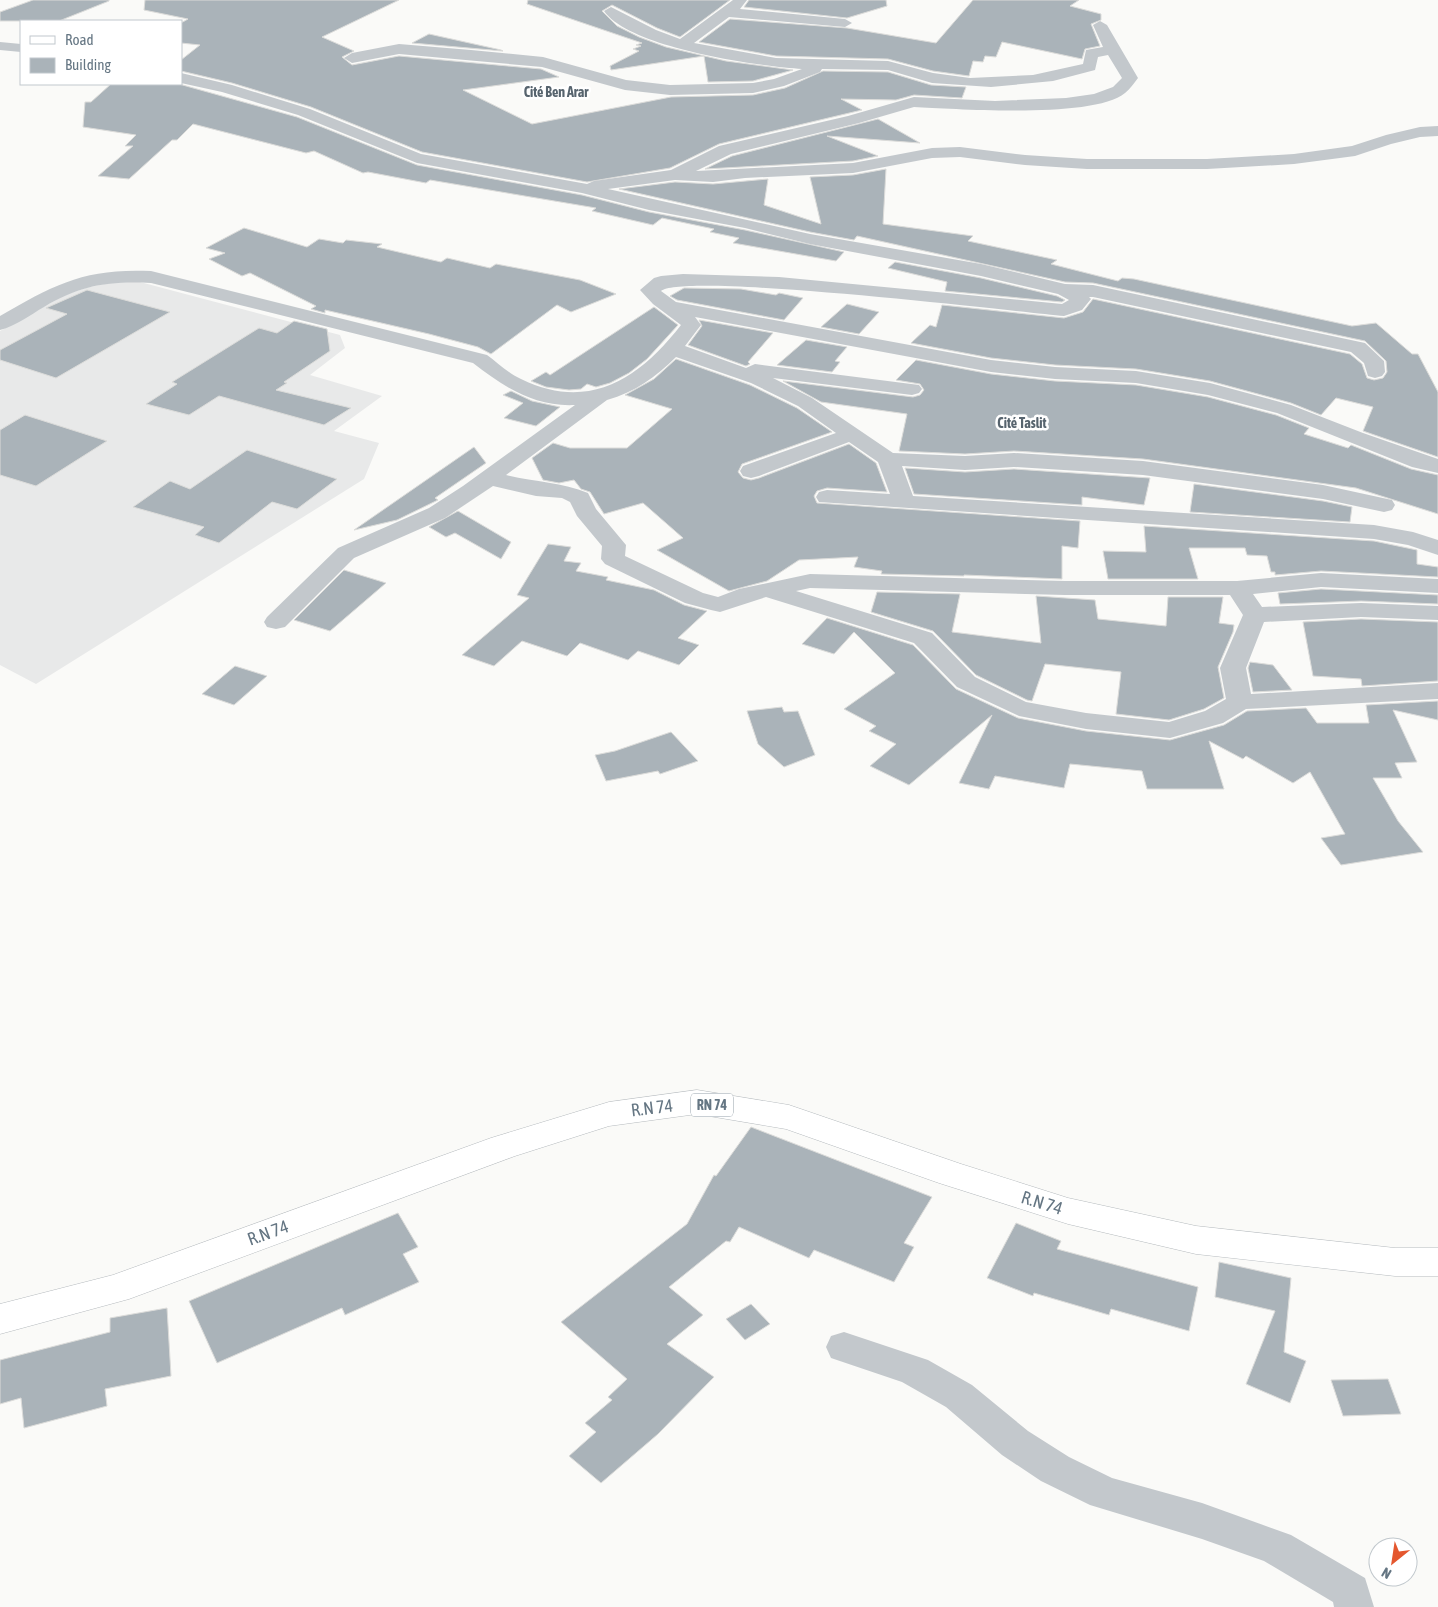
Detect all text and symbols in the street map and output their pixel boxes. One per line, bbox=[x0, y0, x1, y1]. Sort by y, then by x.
legend bbox=[20, 20, 182, 85]
text: Road bbox=[65, 31, 94, 48]
text: Building bbox=[65, 56, 111, 73]
district label: Cité Ben Arar bbox=[524, 84, 589, 100]
district label: Cité Taslit bbox=[997, 415, 1047, 431]
road number: RN 74 bbox=[691, 1094, 733, 1116]
street label: R.N 74 bbox=[630, 1095, 674, 1120]
street label: R.N 74 bbox=[1019, 1186, 1065, 1219]
street label: R.N 74 bbox=[244, 1215, 291, 1250]
north arrow bbox=[1368, 1537, 1418, 1587]
text: N bbox=[1379, 1564, 1394, 1582]

